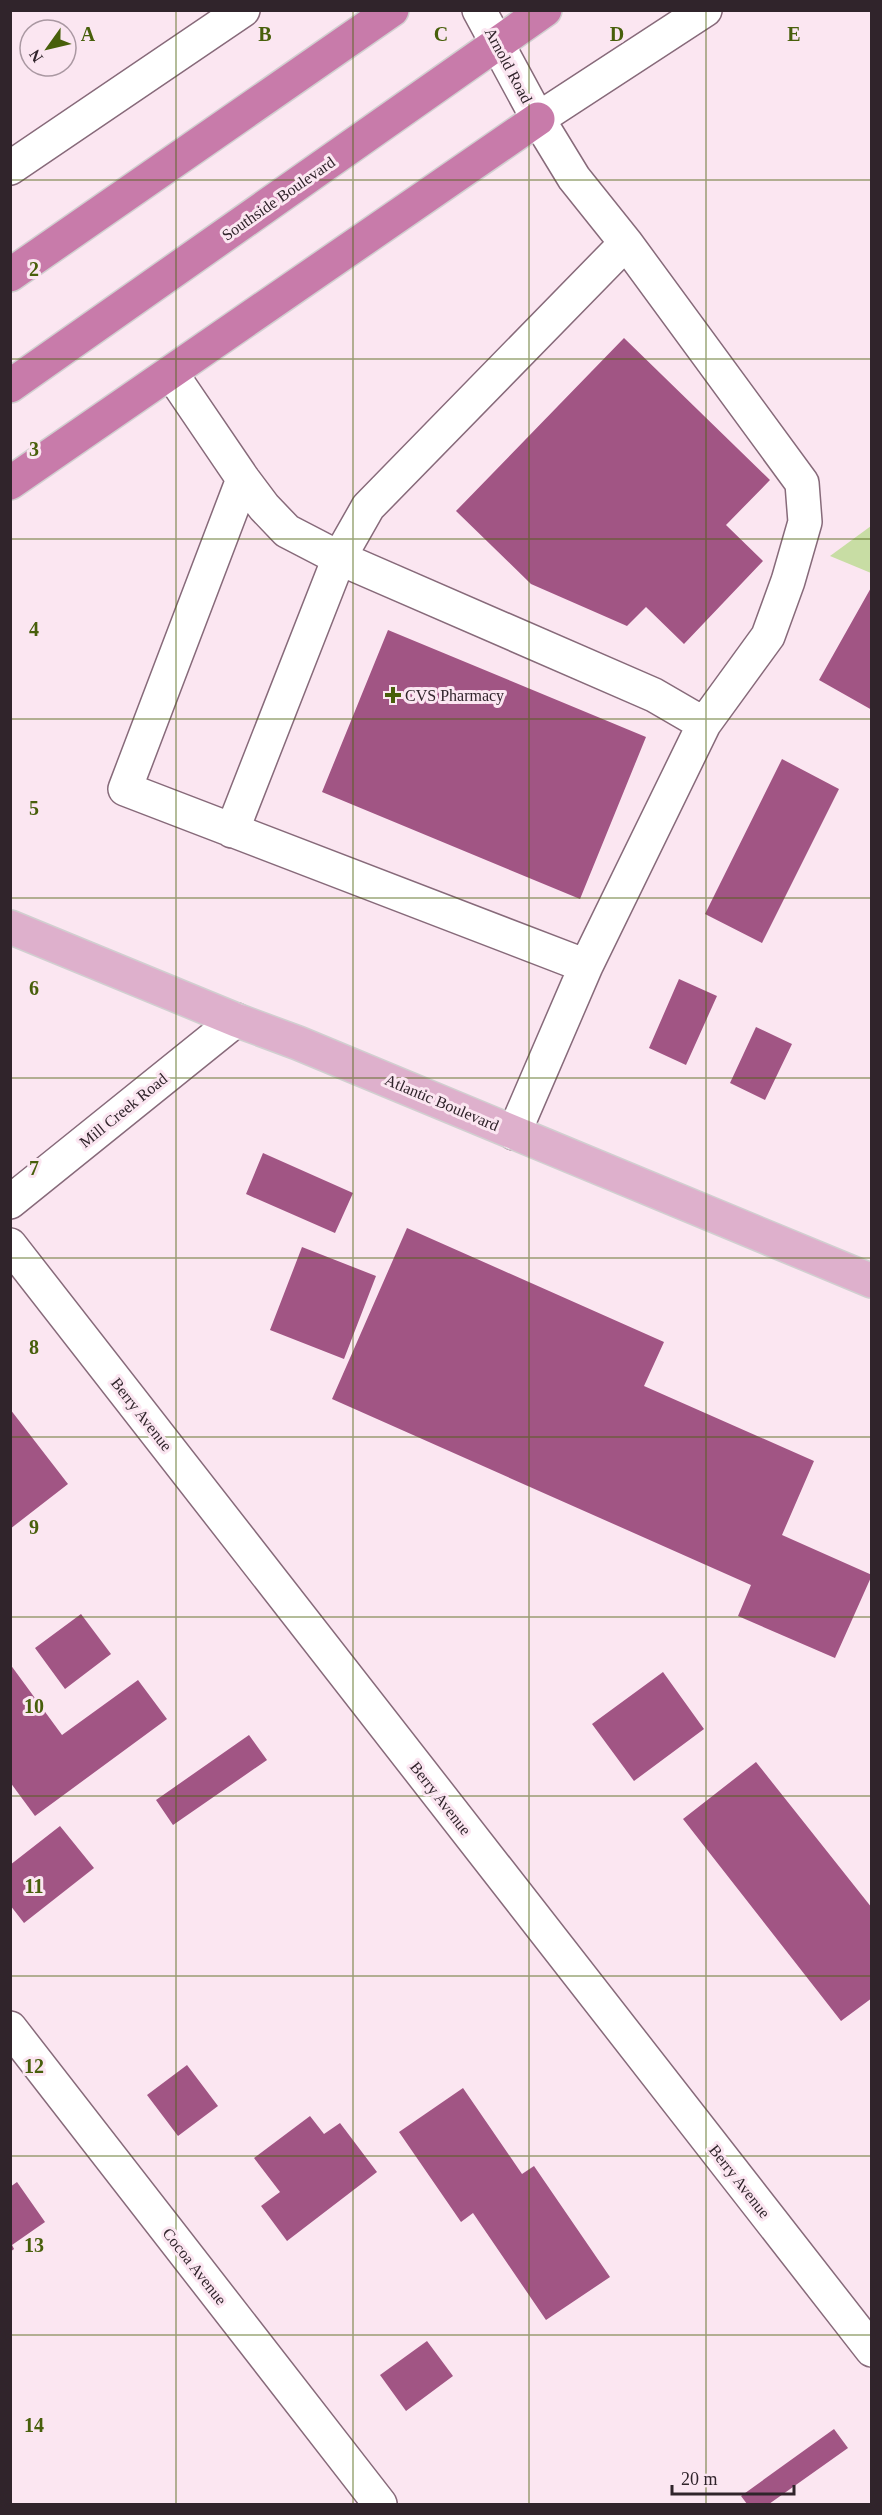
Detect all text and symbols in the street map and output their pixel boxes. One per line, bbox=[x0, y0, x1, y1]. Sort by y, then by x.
north arrow bbox=[18, 18, 78, 78]
text: A bbox=[81, 23, 96, 45]
text: B bbox=[258, 23, 272, 45]
text: C bbox=[434, 23, 448, 45]
text: D bbox=[610, 23, 624, 45]
text: E bbox=[787, 23, 801, 45]
street label: Arnold Road bbox=[482, 25, 536, 106]
text: N bbox=[25, 46, 46, 66]
street label: Southside Boulevard bbox=[219, 153, 338, 244]
text: 2 bbox=[29, 258, 39, 280]
text: 3 bbox=[29, 438, 39, 460]
text: 4 bbox=[29, 618, 39, 640]
place label: CVS Pharmacy bbox=[405, 687, 504, 705]
marker: CVS Pharmacy bbox=[386, 688, 400, 702]
text: 5 bbox=[29, 797, 39, 819]
text: 6 bbox=[29, 977, 39, 999]
street label: Mill Creek Road bbox=[76, 1070, 170, 1151]
street label: Atlantic Boulevard bbox=[382, 1071, 501, 1134]
text: 7 bbox=[29, 1157, 39, 1179]
text: 8 bbox=[29, 1336, 39, 1358]
street label: Berry Avenue bbox=[107, 1374, 175, 1455]
text: 9 bbox=[29, 1516, 39, 1538]
text: 10 bbox=[24, 1695, 44, 1717]
street label: Berry Avenue bbox=[406, 1758, 474, 1839]
text: 11 bbox=[25, 1875, 43, 1897]
text: 12 bbox=[24, 2055, 44, 2077]
street label: Berry Avenue bbox=[705, 2141, 773, 2222]
street label: Cocoa Avenue bbox=[159, 2225, 230, 2308]
text: 13 bbox=[24, 2234, 44, 2256]
text: 14 bbox=[24, 2414, 44, 2436]
scale bar bbox=[672, 2458, 794, 2496]
text: 20 m bbox=[681, 2469, 718, 2489]

